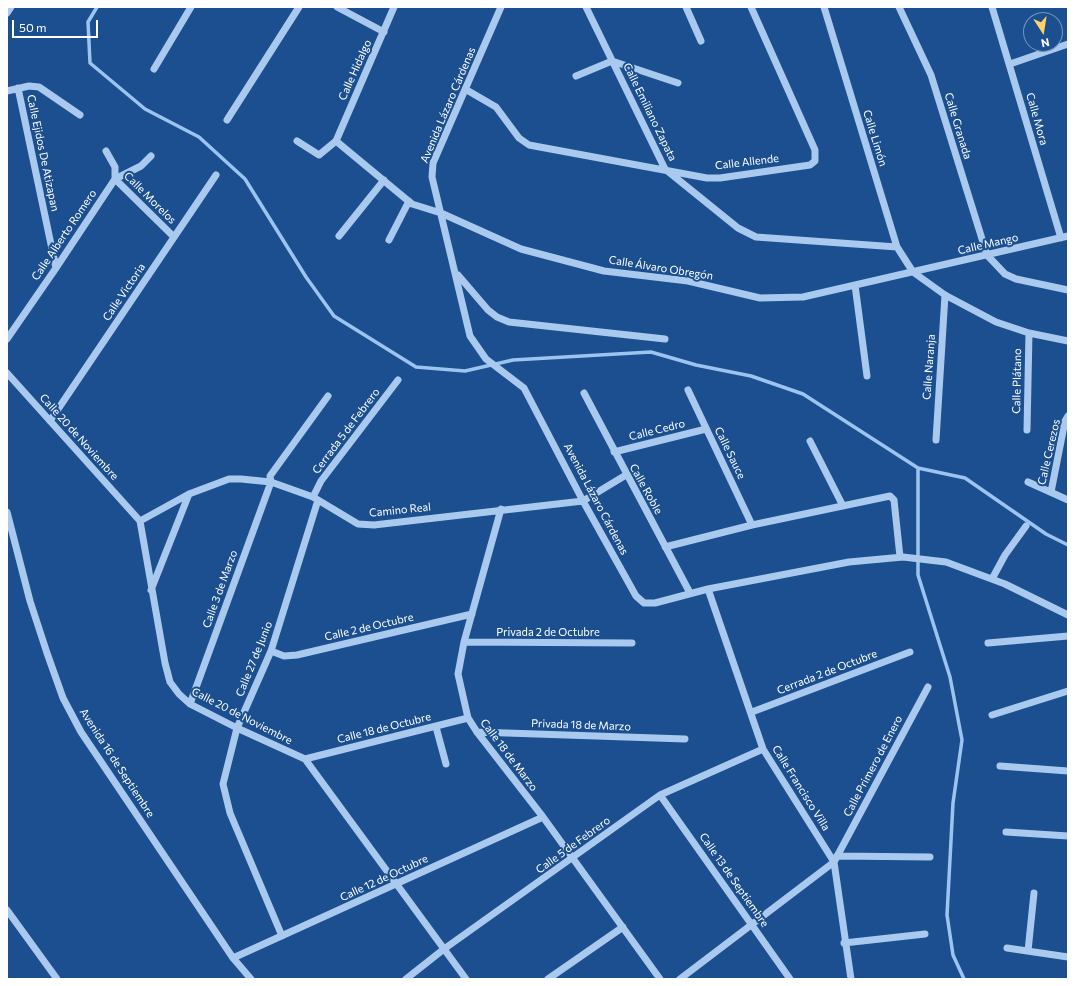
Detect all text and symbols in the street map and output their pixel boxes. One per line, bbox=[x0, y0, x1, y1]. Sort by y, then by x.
scale bar bbox=[14, 12, 100, 38]
north arrow bbox=[1023, 12, 1063, 52]
text: 50 m bbox=[19, 20, 47, 34]
text: N bbox=[1040, 36, 1051, 50]
street label: Calle Hidalgo bbox=[336, 38, 374, 102]
street label: Avenida Lázaro Cárdenas bbox=[418, 45, 478, 165]
street label: Calle Emiliano Zapata bbox=[620, 61, 680, 163]
street label: Calle Granada bbox=[942, 91, 974, 161]
street label: Calle Mora bbox=[1023, 91, 1051, 147]
street label: Calle Ejidos De Atizapan bbox=[24, 93, 62, 213]
street label: Calle Limón bbox=[860, 108, 890, 168]
street label: Calle Allende bbox=[714, 152, 780, 172]
street label: Calle Morelos bbox=[121, 169, 179, 227]
street label: Calle Alberto Romero bbox=[29, 187, 99, 283]
street label: Calle Mango bbox=[956, 231, 1020, 257]
street label: Calle Álvaro Obregón bbox=[608, 253, 714, 283]
street label: Calle Victoria bbox=[100, 261, 148, 323]
street label: Calle Naranja bbox=[920, 334, 938, 400]
street label: Calle Plátano bbox=[1010, 348, 1024, 414]
street label: Cerrada 5 de Febrero bbox=[309, 386, 383, 476]
street label: Calle 20 de Noviembre bbox=[37, 391, 121, 483]
street label: Calle Cedro bbox=[628, 417, 686, 443]
street label: Calle Cerezos bbox=[1035, 418, 1063, 486]
street label: Calle Sauce bbox=[712, 425, 748, 481]
street label: Avenida Lázaro Cárdenas bbox=[561, 441, 631, 557]
street label: Calle Roble bbox=[627, 462, 665, 516]
street label: Camino Real bbox=[368, 500, 432, 520]
street label: Calle 3 de Marzo bbox=[200, 548, 240, 630]
street label: Calle 2 de Octubre bbox=[323, 610, 415, 644]
street label: Calle 27 de Junio bbox=[233, 619, 275, 699]
street label: Privada 2 de Octubre bbox=[496, 625, 600, 639]
street label: Cerrada 2 de Octubre bbox=[775, 647, 879, 697]
street label: Calle 20 de Noviembre bbox=[189, 685, 295, 747]
street label: Avenida 16 de Septiembre bbox=[77, 706, 157, 820]
street label: Calle 18 de Octubre bbox=[336, 710, 432, 746]
street label: Calle Primero de Enero bbox=[841, 713, 905, 819]
street label: Calle 18 de Marzo bbox=[478, 716, 540, 794]
street label: Privada 18 de Marzo bbox=[531, 717, 631, 733]
street label: Calle Francisco Villa bbox=[769, 743, 833, 833]
street label: Calle 5 de Febrero bbox=[533, 814, 613, 876]
street label: Calle 13 de Septiembre bbox=[696, 830, 772, 930]
street label: Calle 12 de Octubre bbox=[338, 852, 430, 904]

